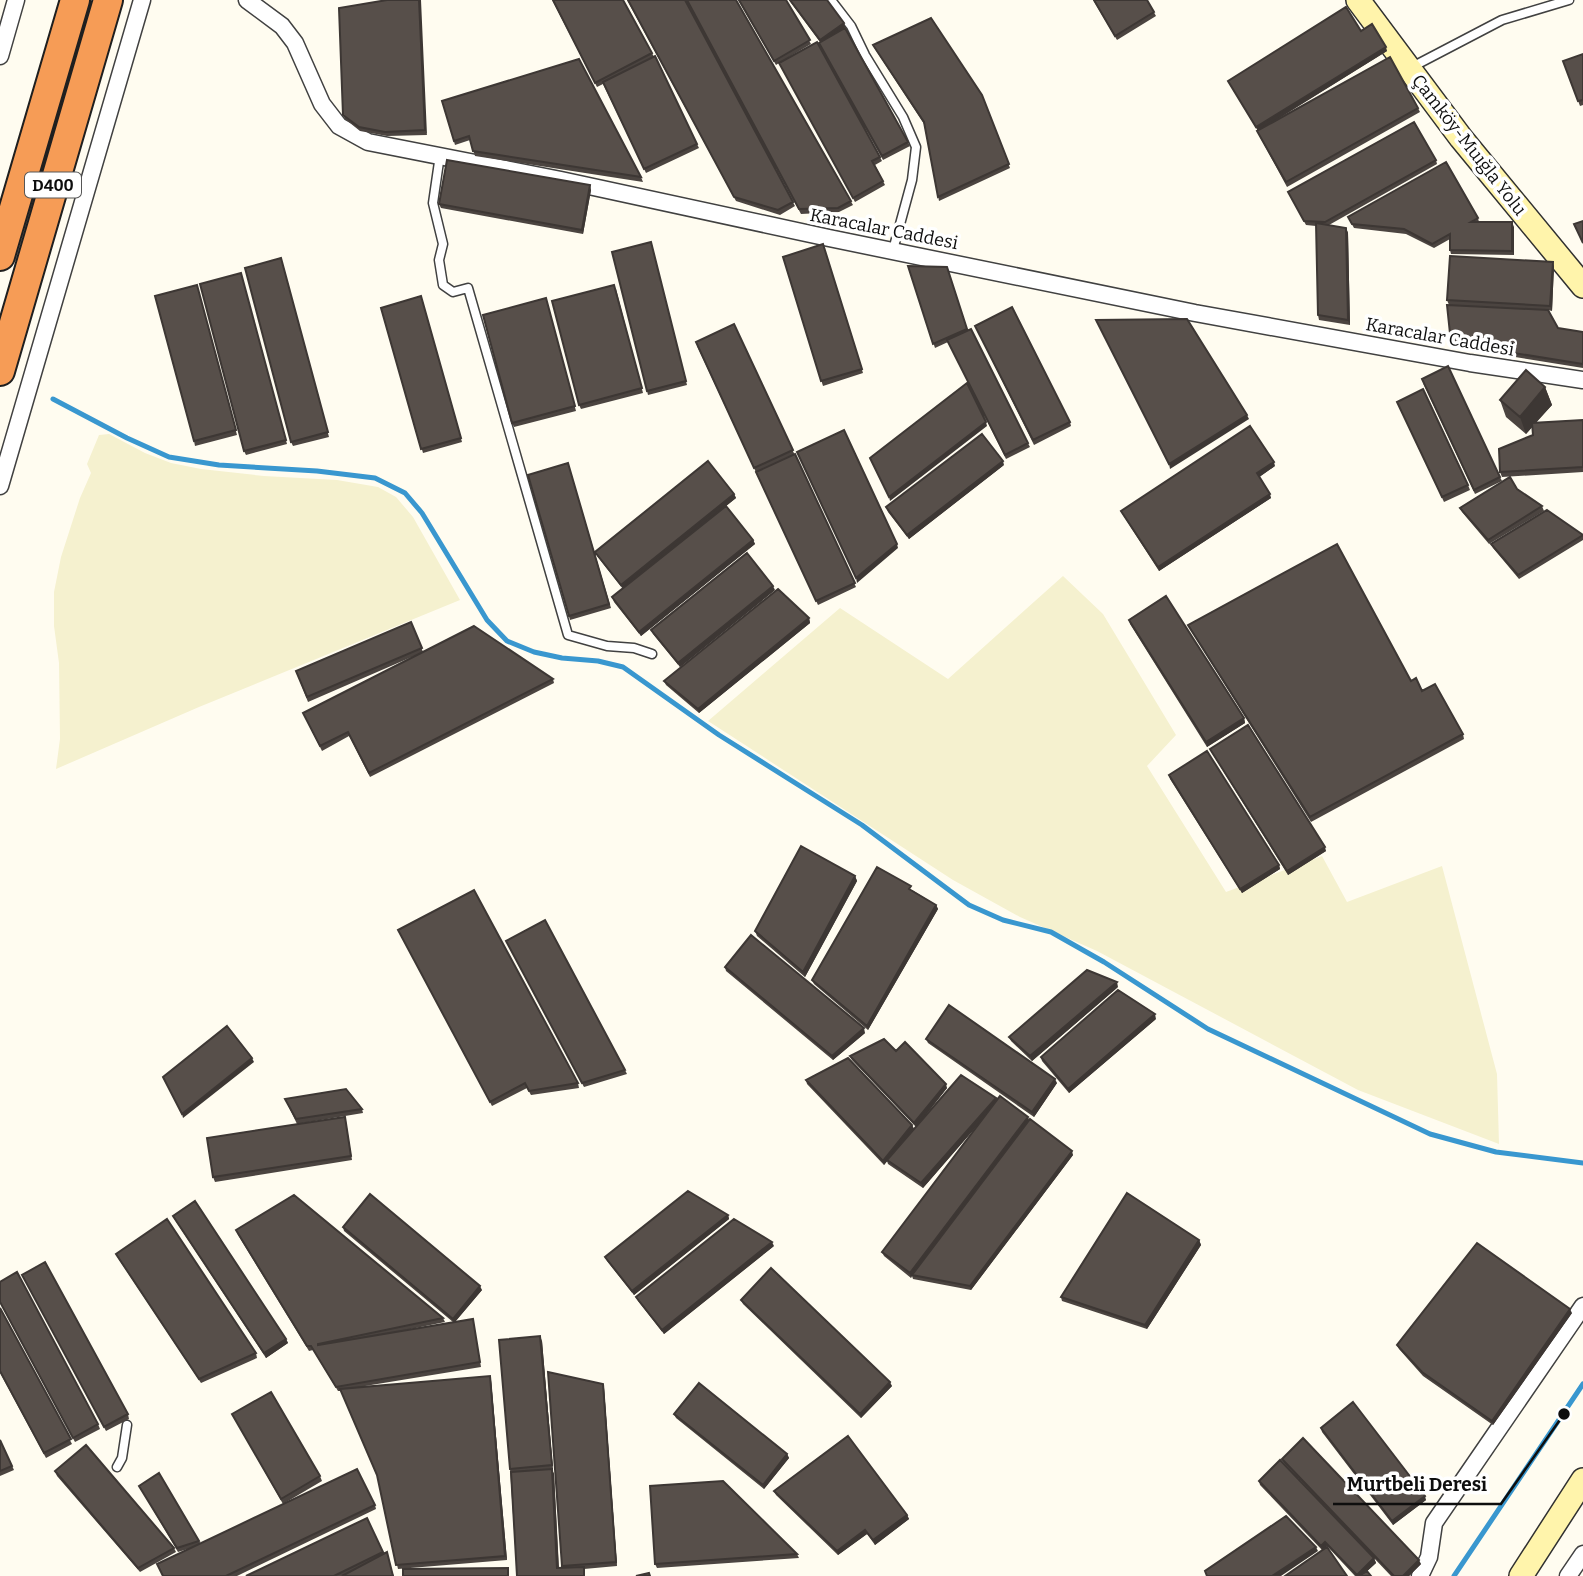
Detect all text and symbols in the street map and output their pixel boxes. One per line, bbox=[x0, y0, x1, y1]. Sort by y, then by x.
street label: Çamköy-Muığla Yolu bbox=[1407, 70, 1531, 220]
road number: D400 bbox=[25, 172, 81, 197]
street label: Karacalar Caddesi bbox=[808, 204, 960, 254]
street label: Karacalar Caddesi bbox=[1364, 313, 1516, 361]
callout: Murtbeli Deresi bbox=[1333, 1464, 1501, 1504]
text: Murtbeli Deresi bbox=[1347, 1473, 1487, 1496]

